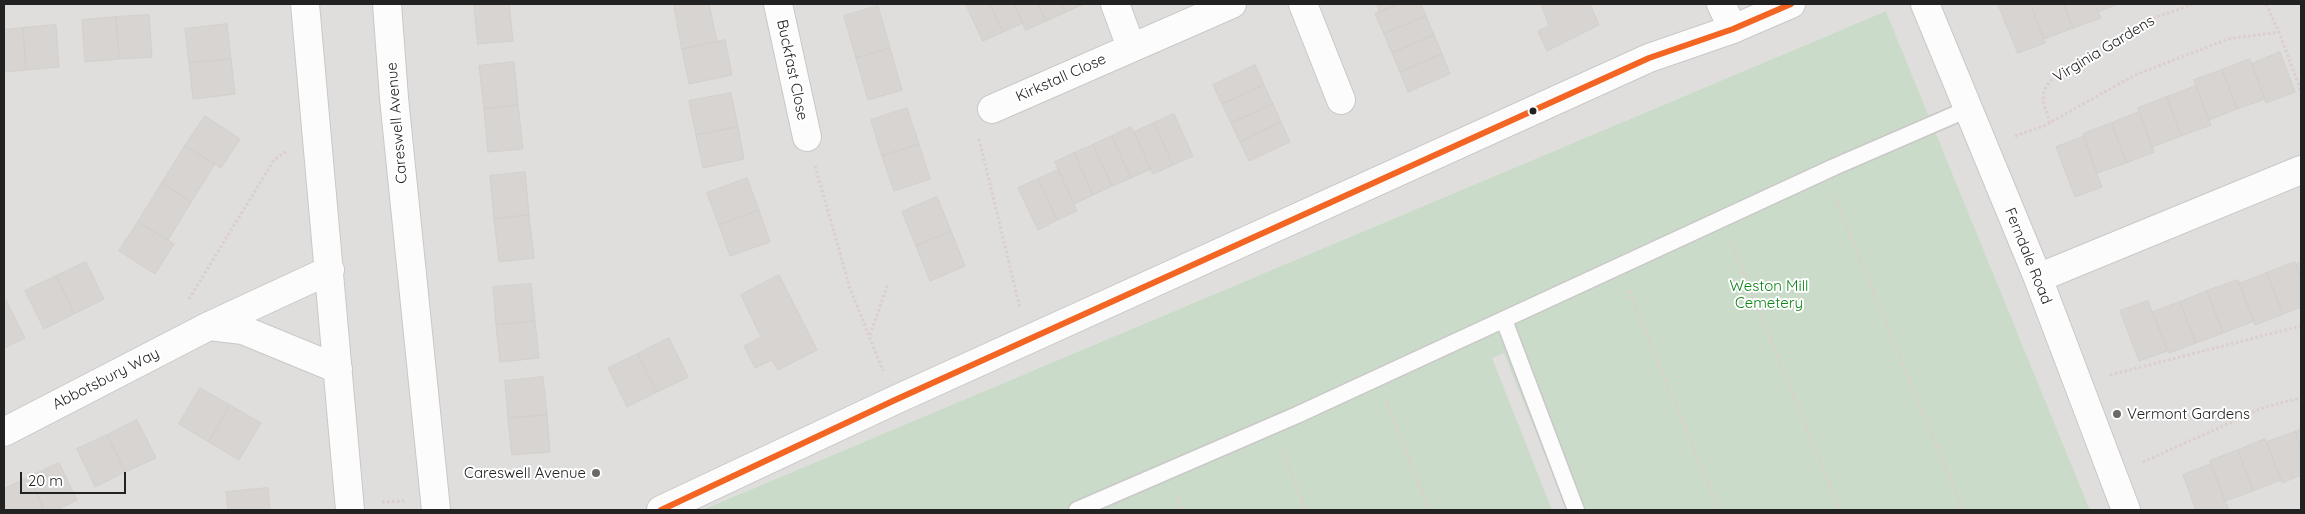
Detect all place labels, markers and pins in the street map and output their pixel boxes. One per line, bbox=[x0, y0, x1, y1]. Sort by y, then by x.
unlabelled marker bbox=[1528, 106, 1538, 116]
place label: Vermont Gardens bbox=[2127, 405, 2250, 423]
marker: Vermont Gardens bbox=[2111, 408, 2123, 420]
place label: Careswell Avenue bbox=[464, 464, 586, 482]
marker: Careswell Avenue bbox=[590, 467, 602, 479]

